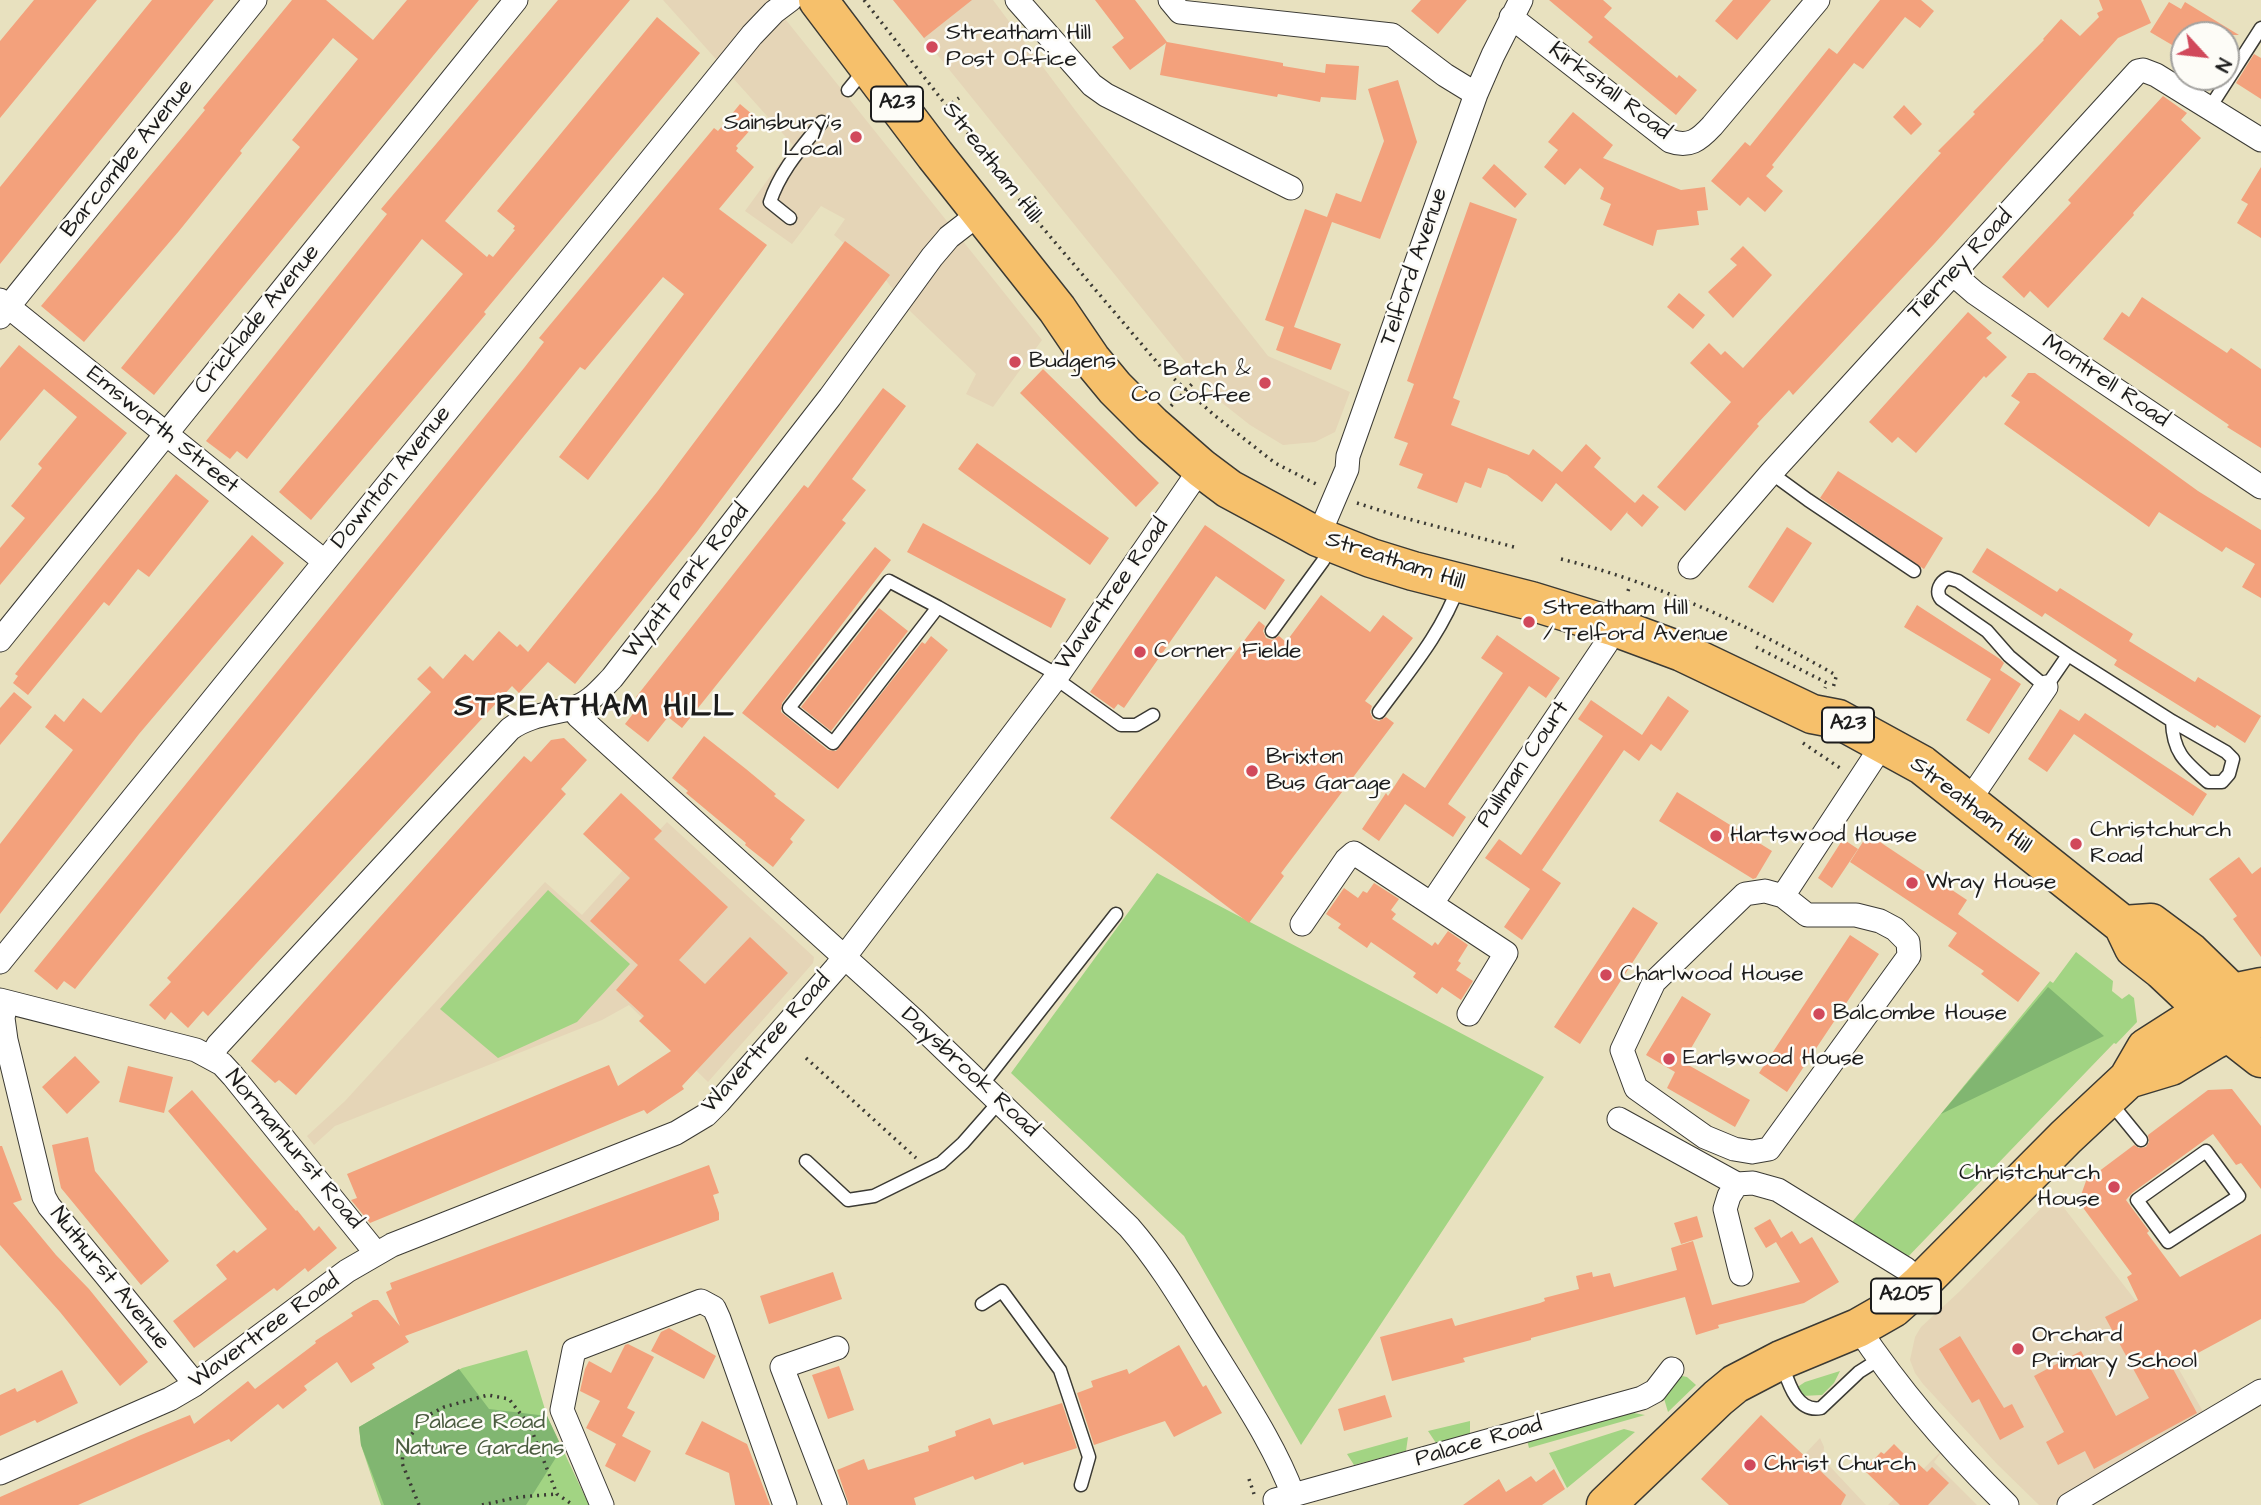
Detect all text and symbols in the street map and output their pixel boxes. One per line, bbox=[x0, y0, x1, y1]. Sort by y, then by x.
place label: Streatham Hill Post Office bbox=[946, 20, 1091, 74]
north arrow bbox=[2170, 21, 2240, 91]
street label: Kirkstall Road bbox=[1542, 37, 1676, 147]
marker: Streatham Hill Post Office bbox=[924, 39, 940, 55]
text: N bbox=[2208, 53, 2237, 76]
street label: Barcombe Avenue bbox=[56, 74, 200, 244]
road number: A23 bbox=[871, 86, 923, 122]
street label: Streatham Hill bbox=[935, 97, 1047, 229]
place label: Sainsbury's Local bbox=[724, 110, 842, 164]
marker: Sainsbury's Local bbox=[848, 129, 864, 145]
street label: Telford Avenue bbox=[1375, 184, 1455, 350]
street label: Tierney Road bbox=[1903, 204, 2019, 326]
street label: Cricklade Avenue bbox=[189, 240, 327, 400]
street label: Montrell Road bbox=[2036, 329, 2174, 435]
place label: Budgens bbox=[1029, 348, 1116, 376]
marker: Budgens bbox=[1007, 354, 1023, 370]
place label: Batch & Co Coffee bbox=[1131, 356, 1251, 410]
street label: Emsworth Street bbox=[80, 361, 244, 501]
marker: Batch & Co Coffee bbox=[1257, 375, 1273, 391]
street label: Downton Avenue bbox=[326, 401, 458, 555]
street label: Wyatt Park Road bbox=[618, 499, 756, 665]
street label: Wavertree Road bbox=[1050, 514, 1176, 676]
street label: Streatham Hill bbox=[1322, 526, 1468, 598]
place label: Streatham Hill / Telford Avenue bbox=[1543, 595, 1728, 649]
marker: Streatham Hill / Telford Avenue bbox=[1521, 614, 1537, 630]
place label: Corner Fielde bbox=[1154, 638, 1301, 666]
marker: Corner Fielde bbox=[1132, 644, 1148, 660]
district label: STREATHAM HILL bbox=[456, 691, 734, 727]
street label: Pullman Court bbox=[1472, 696, 1576, 834]
road number: A23 bbox=[1822, 708, 1874, 742]
place label: Brixton Bus Garage bbox=[1266, 744, 1391, 798]
street label: Streatham Hill bbox=[1904, 751, 2036, 861]
marker: Brixton Bus Garage bbox=[1244, 763, 1260, 779]
place label: Christchurch Road bbox=[2090, 817, 2231, 871]
place label: Hartswood House bbox=[1730, 822, 1917, 850]
marker: Hartswood House bbox=[1708, 828, 1724, 844]
marker: Christchurch Road bbox=[2068, 836, 2084, 852]
place label: Wray House bbox=[1926, 869, 2056, 897]
marker: Wray House bbox=[1904, 875, 1920, 891]
place label: Charlwood House bbox=[1620, 961, 1804, 989]
marker: Charlwood House bbox=[1598, 967, 1614, 983]
street label: Wavertree Road bbox=[697, 968, 837, 1120]
place label: Balcombe House bbox=[1833, 1000, 2007, 1028]
street label: Daysbrook Road bbox=[894, 1002, 1044, 1144]
marker: Balcombe House bbox=[1811, 1006, 1827, 1022]
place label: Earlswood House bbox=[1683, 1045, 1864, 1073]
marker: Earlswood House bbox=[1661, 1051, 1677, 1067]
street label: Normanhurst Road bbox=[218, 1065, 368, 1235]
place label: Christchurch House bbox=[1959, 1160, 2100, 1214]
marker: Christchurch House bbox=[2106, 1179, 2122, 1195]
street label: Nuthurst Avenue bbox=[43, 1202, 175, 1356]
street label: Wavertree Road bbox=[184, 1268, 346, 1396]
road number: A205 bbox=[1871, 1278, 1941, 1314]
place label: Orchard Primary School bbox=[2032, 1322, 2197, 1376]
marker: Orchard Primary School bbox=[2010, 1341, 2026, 1357]
park label: Palace Road Nature Gardens bbox=[395, 1409, 565, 1463]
street label: Palace Road bbox=[1412, 1412, 1546, 1474]
place label: Christ Church bbox=[1764, 1451, 1916, 1479]
marker: Christ Church bbox=[1742, 1457, 1758, 1473]

